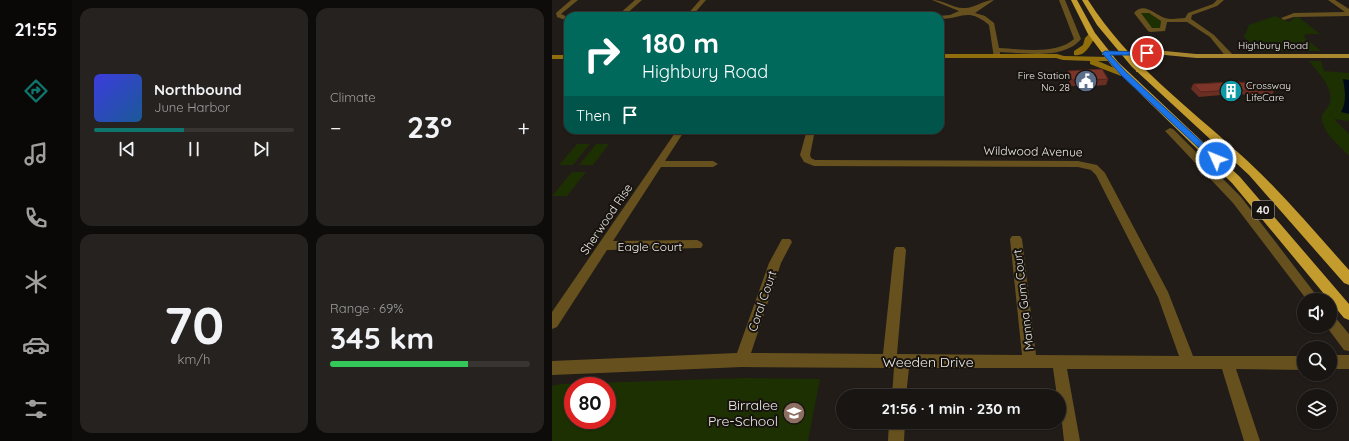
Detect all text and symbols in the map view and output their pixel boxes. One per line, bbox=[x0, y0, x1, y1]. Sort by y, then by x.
text: 21:55 bbox=[15, 18, 57, 41]
text: 180 m bbox=[642, 25, 719, 60]
icon: right bbox=[576, 28, 628, 80]
pin bbox=[1130, 36, 1164, 70]
street label: Highbury Road bbox=[1238, 39, 1308, 52]
icon: arrive bbox=[1136, 42, 1158, 64]
text: Highbury Road bbox=[642, 60, 768, 83]
public building icon: Fire Station No. 28 bbox=[1073, 68, 1099, 94]
place label: Fire Station No. 28 bbox=[1018, 69, 1070, 94]
icon: directions bbox=[22, 77, 50, 105]
building icon: Crossway LifeCare bbox=[1218, 78, 1244, 104]
place label: Crossway LifeCare bbox=[1246, 79, 1291, 104]
text: Northbound bbox=[154, 80, 242, 99]
text: Climate bbox=[330, 89, 376, 105]
text: June Harbor bbox=[154, 99, 230, 115]
icon: arrive bbox=[619, 104, 641, 126]
text: Then bbox=[576, 106, 611, 125]
text: 23° bbox=[407, 108, 452, 146]
text: − bbox=[330, 114, 341, 142]
text: + bbox=[518, 114, 530, 142]
icon: previous bbox=[116, 138, 138, 160]
icon: pause bbox=[183, 138, 205, 160]
icon: next bbox=[250, 138, 272, 160]
position arrow bbox=[1195, 138, 1237, 180]
icon: music bbox=[22, 140, 50, 168]
street label: Wildwood Avenue bbox=[983, 143, 1083, 159]
street label: Sherwood Rise bbox=[577, 180, 635, 257]
road number: 40 bbox=[1252, 201, 1274, 219]
icon: phone bbox=[22, 204, 50, 232]
street label: Eagle Court bbox=[618, 239, 682, 254]
street label: Manna Gum Court bbox=[1009, 249, 1037, 351]
icon: climate bbox=[22, 268, 50, 296]
street label: Coral Court bbox=[745, 269, 779, 333]
text: 70 bbox=[164, 292, 224, 357]
map controls bbox=[1297, 293, 1337, 429]
button: sound bbox=[1297, 293, 1337, 333]
text: Range · 69% bbox=[330, 300, 403, 316]
text: 345 km bbox=[330, 319, 434, 357]
icon: car bbox=[22, 331, 50, 359]
button: search bbox=[1297, 341, 1337, 381]
text: km/h bbox=[178, 351, 210, 367]
street label: Weeden Drive bbox=[882, 353, 974, 371]
speed limit sign: 80 bbox=[564, 377, 616, 429]
button: layers bbox=[1297, 389, 1337, 429]
icon: filters bbox=[22, 395, 50, 423]
place label: Birralee Pre-School bbox=[708, 396, 778, 430]
text: 21:56 · 1 min · 230 m bbox=[881, 399, 1021, 418]
school or university icon: Birralee Pre-School bbox=[781, 400, 807, 426]

